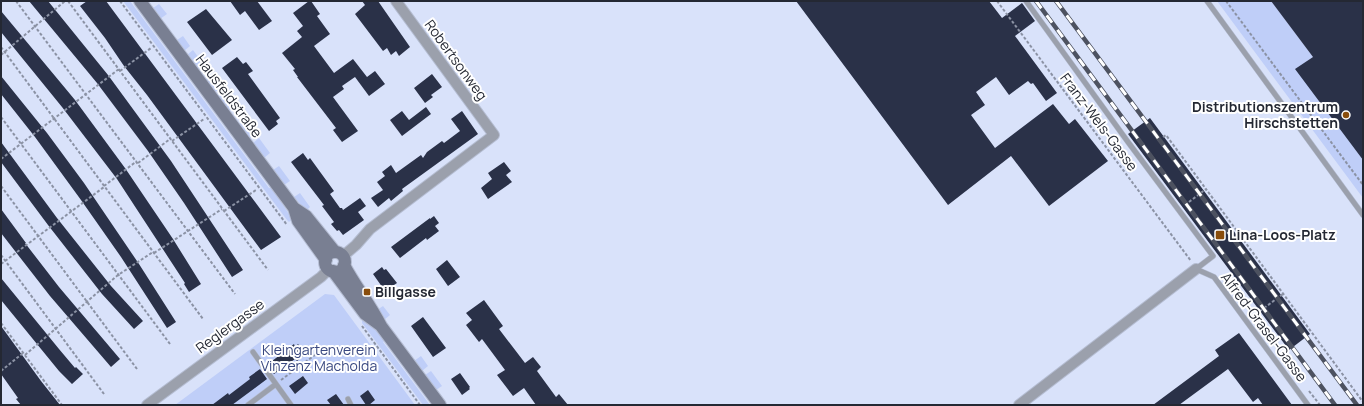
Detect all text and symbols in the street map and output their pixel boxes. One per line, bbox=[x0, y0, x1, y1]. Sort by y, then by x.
street label: Robertsonweg bbox=[421, 16, 492, 104]
street label: Hausfeldstraße bbox=[192, 50, 267, 141]
street label: Franz-Wels-Gasse bbox=[1056, 69, 1143, 175]
place label: Distributionszentrum Hirschstetten bbox=[1192, 97, 1338, 132]
marker: Distributionszentrum Hirschstetten bbox=[1341, 110, 1351, 120]
place label: Lina-Loos-Platz bbox=[1229, 225, 1336, 244]
marker: Lina-Loos-Platz bbox=[1214, 229, 1226, 241]
street label: Alfred-Grasel-Gasse bbox=[1217, 268, 1312, 385]
place label: Billgasse bbox=[375, 282, 436, 301]
marker: Billgasse bbox=[362, 287, 372, 297]
street label: Reglergasse bbox=[192, 294, 268, 357]
park label: Kleingartenverein Vinzenz Macholda bbox=[261, 340, 377, 375]

